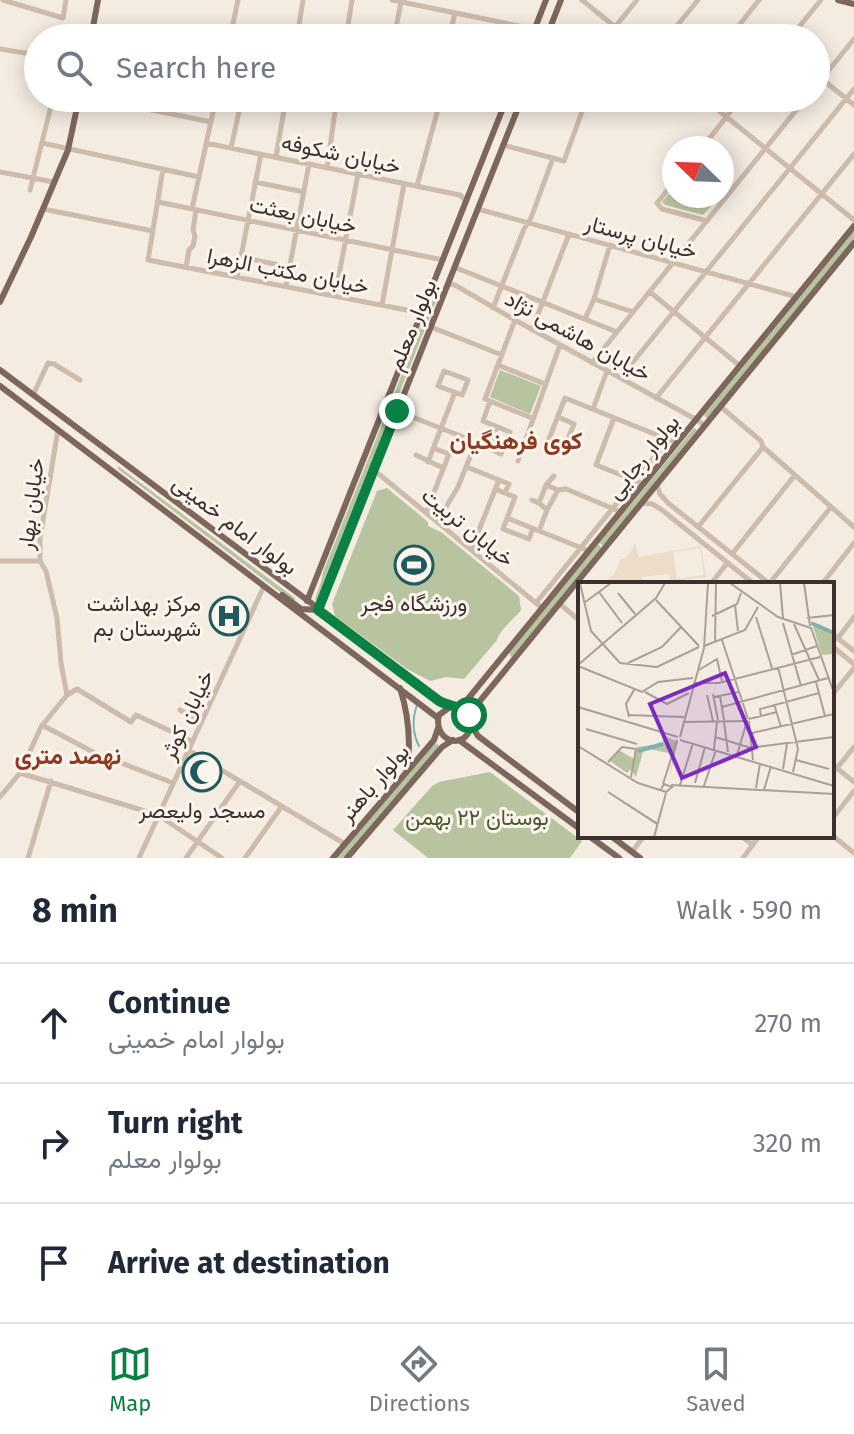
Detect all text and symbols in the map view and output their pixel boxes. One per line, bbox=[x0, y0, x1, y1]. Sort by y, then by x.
search box bbox=[24, 24, 830, 112]
icon: search bbox=[52, 46, 96, 90]
text: Search here bbox=[116, 50, 276, 86]
street label: خیابان شکوفه bbox=[279, 128, 403, 180]
north arrow bbox=[662, 136, 734, 208]
street label: خیابان بعثت bbox=[247, 190, 359, 240]
street label: خیابان پرستار bbox=[581, 209, 700, 266]
street label: خیابان مکتب الزهرا bbox=[205, 242, 371, 300]
street label: بولوار معلم bbox=[381, 275, 443, 375]
street label: خیابان هاشمی نژاد bbox=[500, 285, 656, 387]
route end bbox=[379, 393, 415, 429]
street label: بولوار رجایی bbox=[601, 409, 685, 505]
district label: کوی فرهنگیان bbox=[450, 427, 583, 456]
street label: خیابان بهار bbox=[12, 457, 50, 552]
street label: بولوار امام خمینی bbox=[167, 469, 303, 582]
street label: خیابان تربیت bbox=[416, 482, 520, 572]
sports icon: ورزشگاه فجر bbox=[393, 544, 435, 586]
inset map bbox=[578, 582, 834, 838]
place label: مرکز بهداشت شهرستان بم bbox=[87, 590, 201, 643]
place label: ورزشگاه فجر bbox=[360, 590, 467, 617]
hospital icon: مرکز بهداشت شهرستان بم bbox=[208, 595, 250, 637]
street label: خیابان کوثر bbox=[154, 666, 220, 765]
route start bbox=[451, 697, 487, 733]
street label: بولوار باهنر bbox=[332, 739, 415, 828]
district label: نهصد متری bbox=[15, 742, 121, 771]
mosque icon: مسجد ولیعصر bbox=[181, 751, 223, 793]
place label: مسجد ولیعصر bbox=[138, 797, 265, 824]
park label: بوستان ۲۲ بهمن bbox=[405, 804, 549, 831]
text: 8 min bbox=[32, 890, 118, 931]
text: Walk · 590 m bbox=[677, 895, 822, 926]
text: Continue bbox=[108, 985, 231, 1021]
icon: ahead bbox=[32, 1001, 76, 1045]
text: 270 m bbox=[754, 1008, 822, 1039]
text: بولوار امام خمینی bbox=[108, 1024, 285, 1055]
text: Turn right bbox=[108, 1105, 243, 1141]
icon: right bbox=[32, 1121, 76, 1165]
text: 320 m bbox=[753, 1128, 822, 1159]
text: بولوار معلم bbox=[108, 1144, 222, 1175]
icon: arrive bbox=[32, 1241, 76, 1285]
text: Arrive at destination bbox=[108, 1245, 390, 1281]
tab: Map bbox=[108, 1342, 152, 1417]
tab: Directions bbox=[369, 1342, 470, 1417]
tab: Saved bbox=[686, 1342, 746, 1417]

